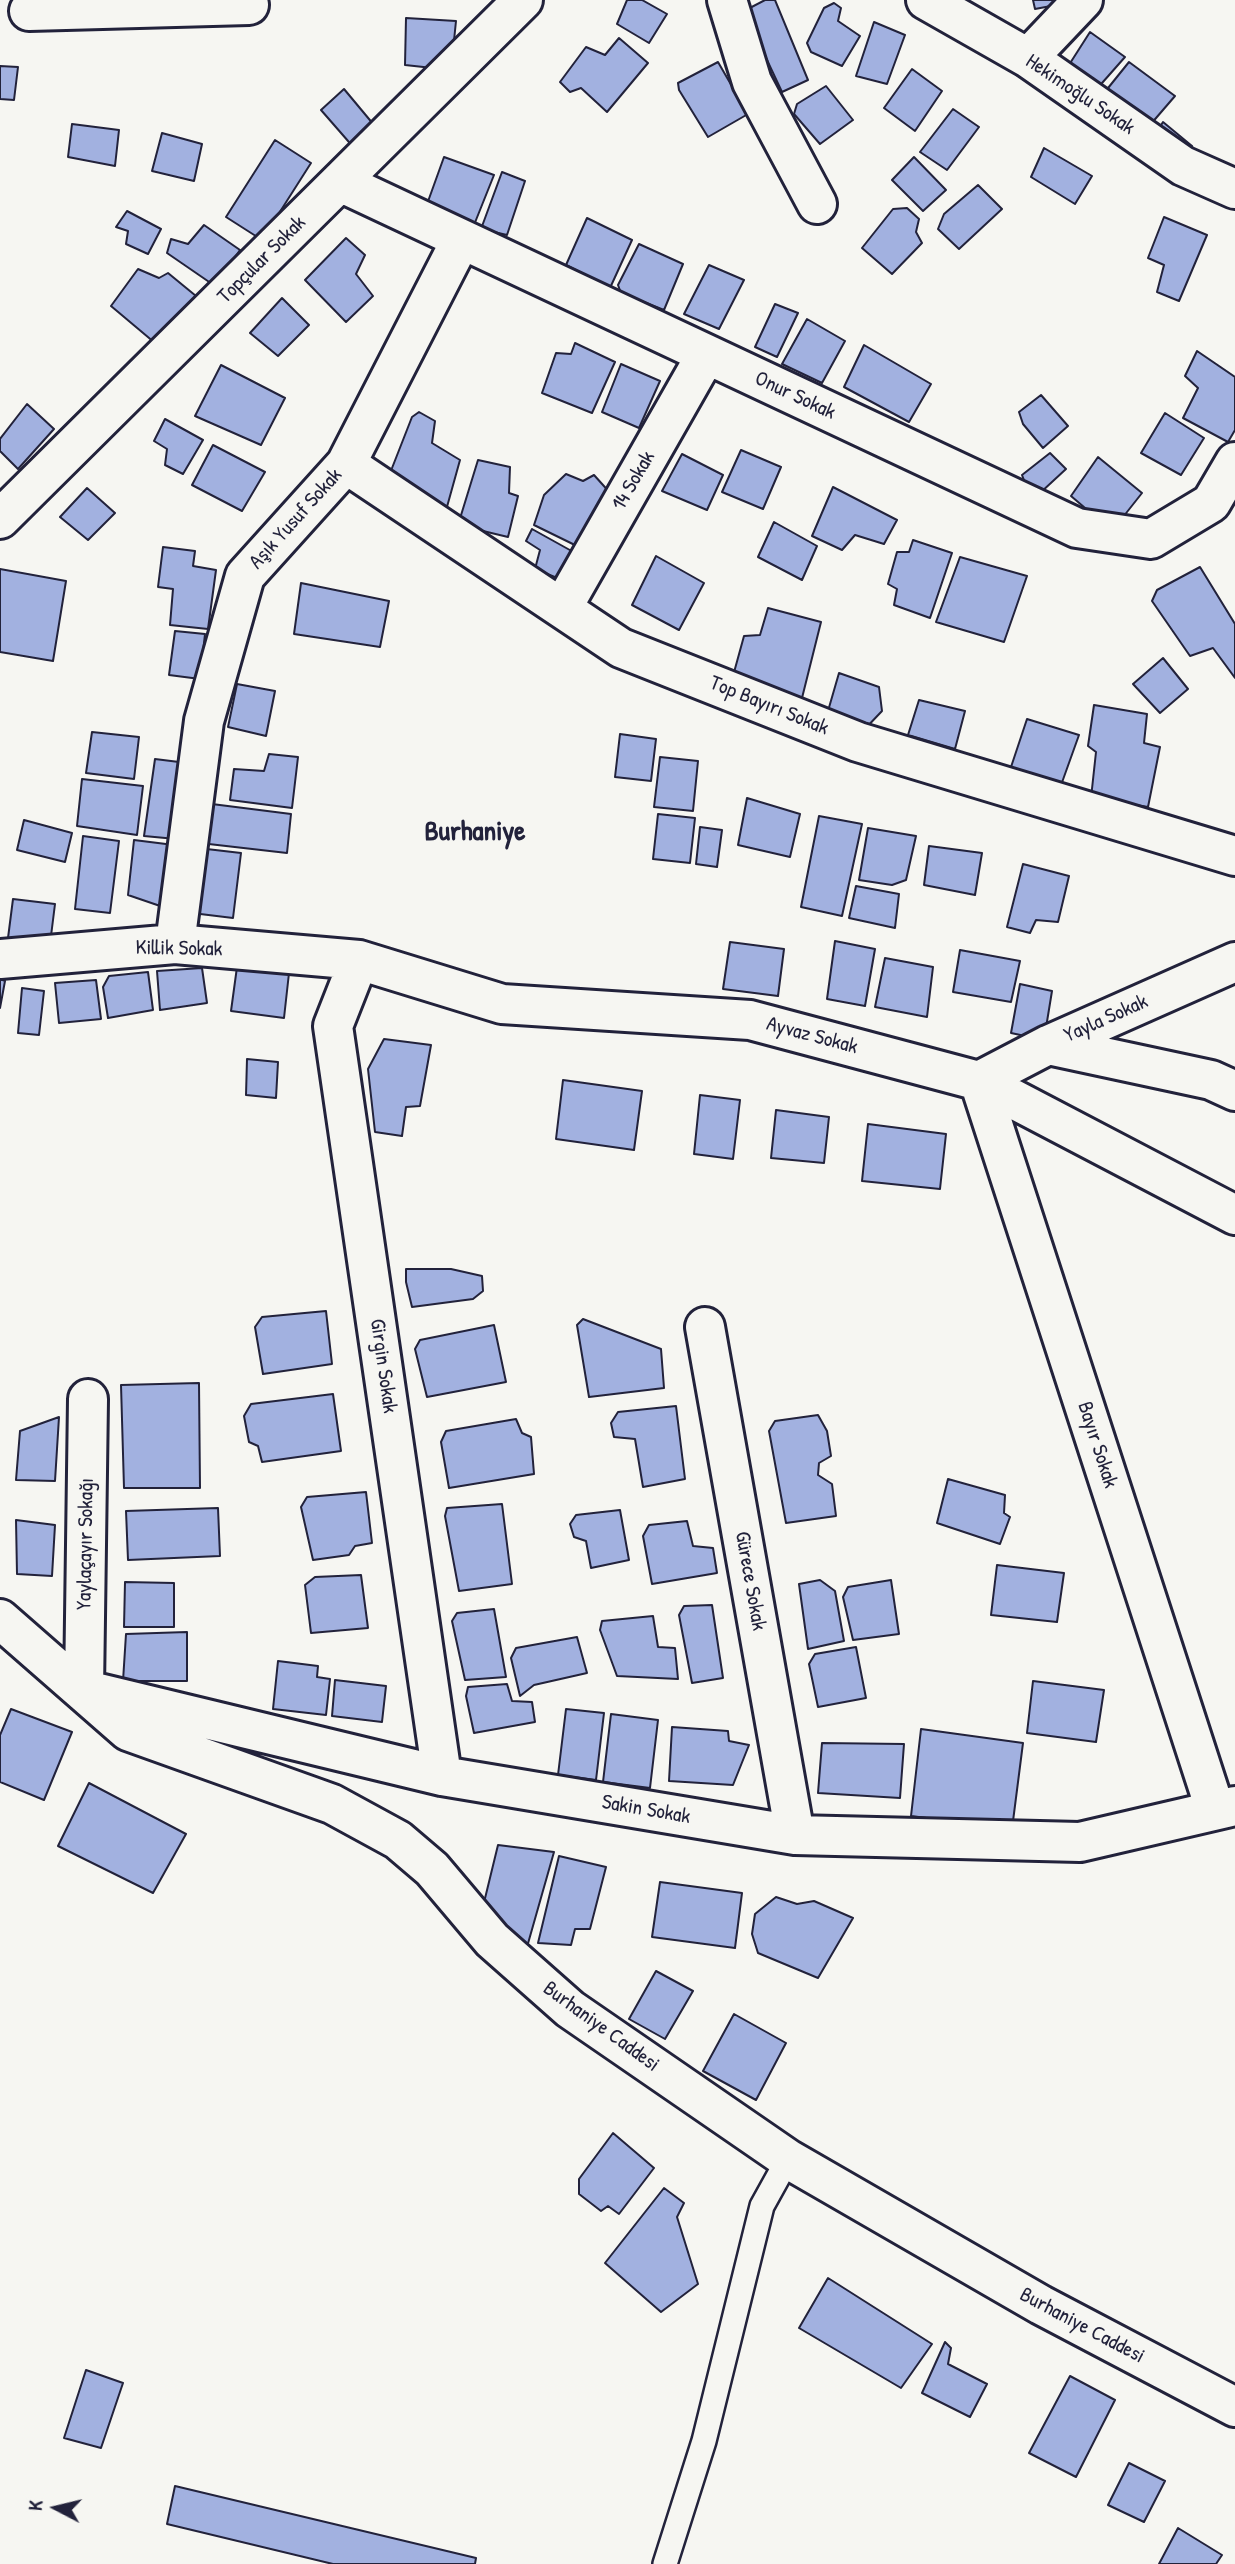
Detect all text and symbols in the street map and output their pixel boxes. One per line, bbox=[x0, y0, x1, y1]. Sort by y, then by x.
street label: Hekimoğlu Sokak bbox=[1021, 49, 1139, 141]
street label: Topçular Sokak bbox=[213, 211, 311, 309]
street label: Onur Sokak bbox=[751, 366, 839, 426]
street label: 14 Sokak bbox=[607, 447, 661, 515]
street label: Aşık Yusuf Sokak bbox=[244, 463, 348, 575]
street label: Top Bayırı Sokak bbox=[706, 671, 832, 741]
district label: Burhaniye bbox=[425, 816, 525, 850]
street label: Killik Sokak bbox=[135, 936, 223, 962]
street label: Yayla Sokak bbox=[1060, 989, 1152, 1049]
street label: Ayvaz Sokak bbox=[764, 1012, 860, 1060]
street label: Girgin Sokak bbox=[364, 1317, 402, 1415]
street label: Bayır Sokak bbox=[1071, 1399, 1123, 1491]
street label: Yaylaçayır Sokağı bbox=[72, 1478, 100, 1610]
street label: Gürece Sokak bbox=[729, 1530, 771, 1632]
street label: Sakin Sokak bbox=[600, 1790, 692, 1830]
street label: Burhaniye Caddesi bbox=[538, 1976, 664, 2078]
street label: Burhaniye Caddesi bbox=[1015, 2283, 1149, 2369]
north arrow bbox=[21, 2473, 91, 2543]
text: K bbox=[22, 2499, 49, 2512]

